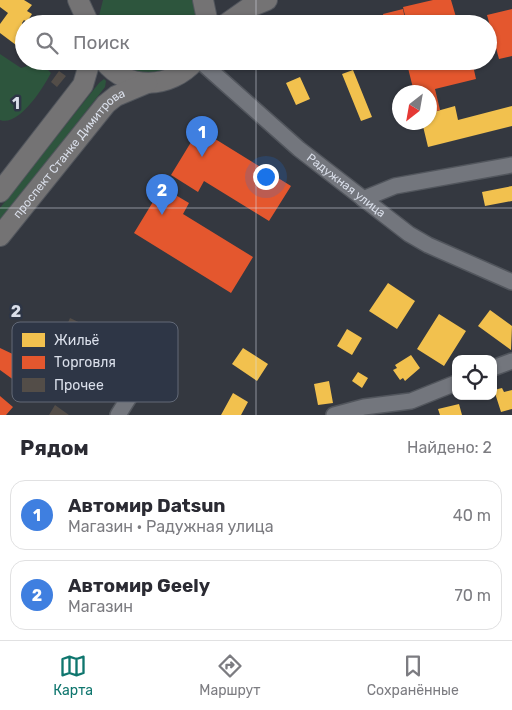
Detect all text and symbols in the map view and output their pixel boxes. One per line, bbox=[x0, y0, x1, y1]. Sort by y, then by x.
search box bbox=[15, 15, 497, 70]
icon: search bbox=[33, 29, 61, 57]
text: Поиск bbox=[73, 31, 130, 54]
north arrow bbox=[392, 85, 437, 130]
street label: проспект Станке Димитрова bbox=[10, 86, 127, 221]
text: 1 bbox=[12, 94, 20, 113]
pin: 1 bbox=[186, 116, 218, 157]
street label: Радужная улица bbox=[304, 151, 388, 220]
your location bbox=[253, 164, 279, 190]
pin: 2 bbox=[146, 174, 178, 215]
text: 2 bbox=[11, 302, 21, 321]
legend bbox=[12, 322, 178, 402]
text: Жильё bbox=[54, 332, 100, 349]
text: Торговля bbox=[54, 354, 116, 371]
map controls bbox=[452, 355, 497, 400]
button: locate bbox=[452, 355, 497, 400]
text: Прочее bbox=[54, 377, 104, 394]
text: Рядом bbox=[20, 435, 89, 460]
text: Найдено: 2 bbox=[407, 438, 492, 457]
text: Автомир Datsun bbox=[68, 494, 226, 517]
text: 1 bbox=[33, 506, 41, 525]
text: 40 m bbox=[453, 506, 491, 525]
text: Магазин · Радужная улица bbox=[68, 517, 274, 536]
text: Автомир Geely bbox=[68, 574, 210, 597]
text: 2 bbox=[32, 586, 42, 605]
text: 70 m bbox=[454, 586, 491, 605]
text: Магазин bbox=[68, 597, 133, 616]
tab: Карта bbox=[53, 652, 93, 699]
tab: Маршрут bbox=[199, 652, 260, 699]
tab: Сохранённые bbox=[367, 652, 459, 699]

